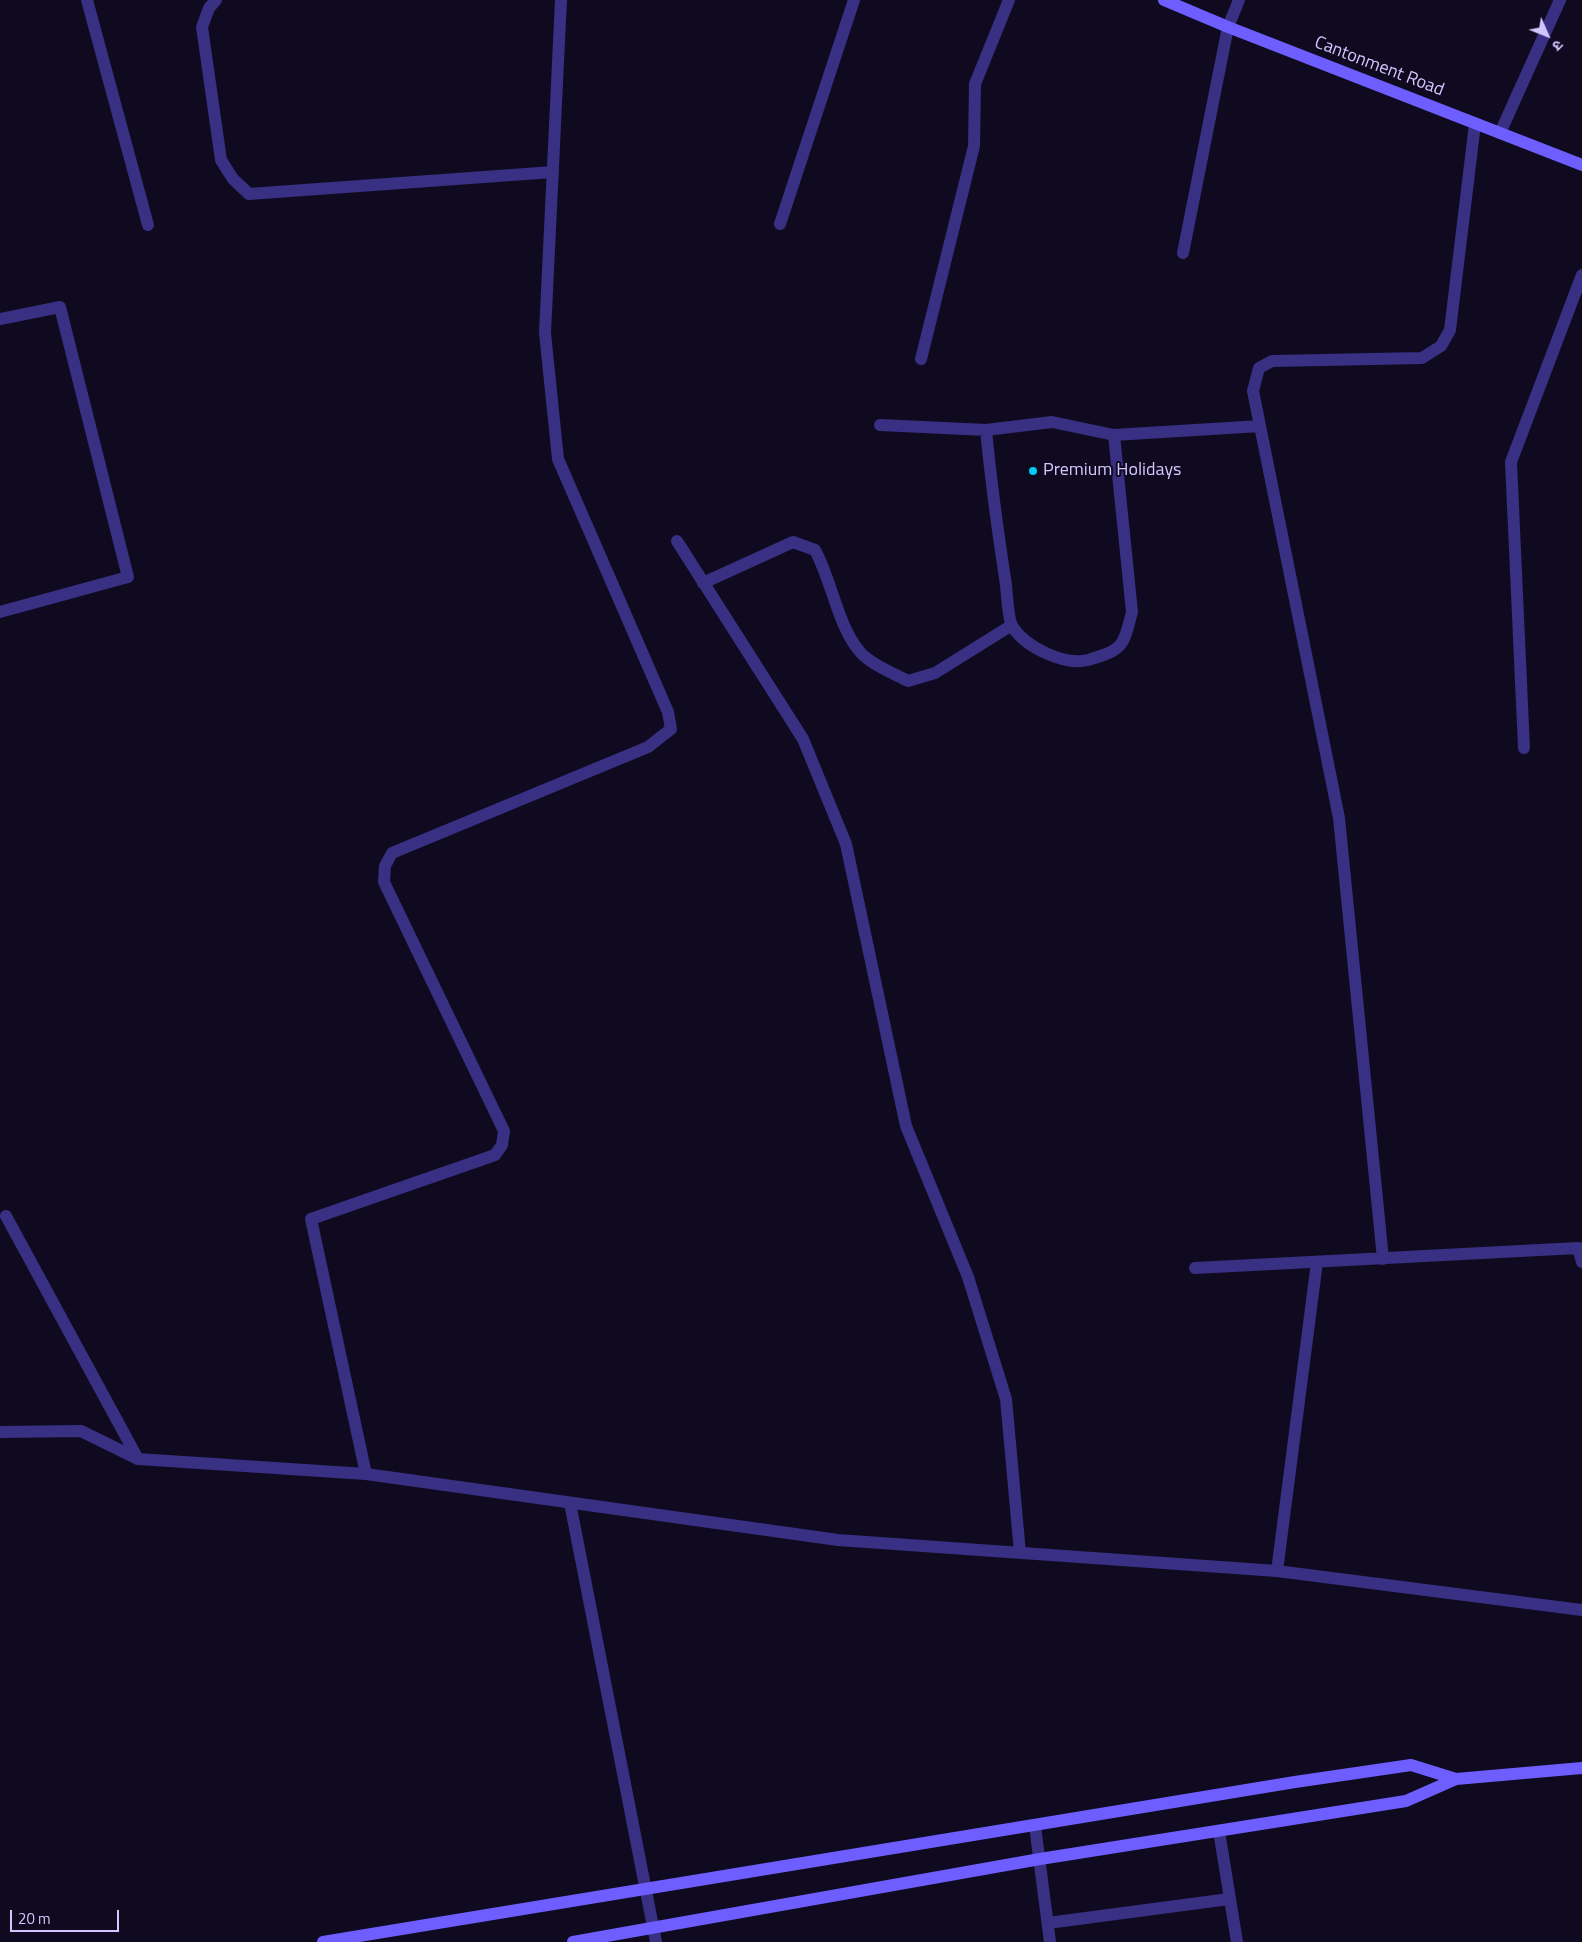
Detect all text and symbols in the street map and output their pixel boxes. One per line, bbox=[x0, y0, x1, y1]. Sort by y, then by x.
north arrow bbox=[1522, 10, 1572, 60]
street label: Cantonment Road bbox=[1311, 32, 1447, 102]
text: उ bbox=[1548, 36, 1569, 56]
place label: Premium Holidays bbox=[1043, 460, 1181, 482]
marker: Premium Holidays bbox=[1027, 465, 1039, 477]
scale bar bbox=[12, 1900, 121, 1932]
text: 20 m bbox=[18, 1907, 51, 1930]

